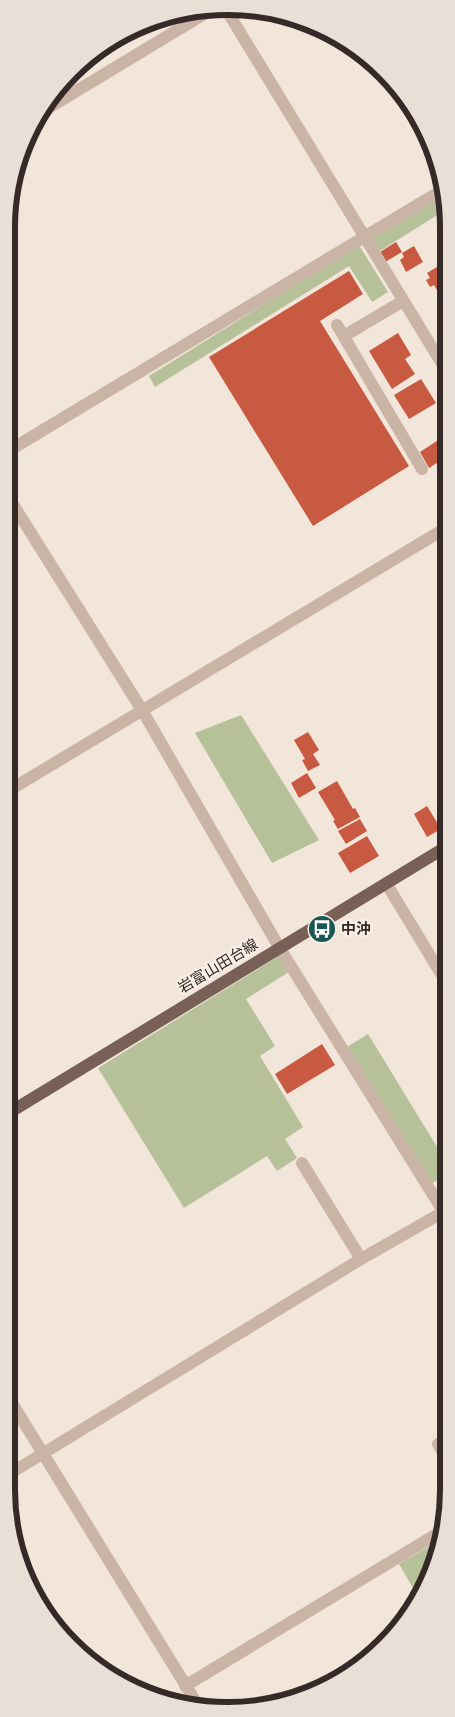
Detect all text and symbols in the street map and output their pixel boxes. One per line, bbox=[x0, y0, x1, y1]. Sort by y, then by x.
bus stop icon: 中沖 bbox=[307, 914, 337, 944]
place label: 中沖 bbox=[341, 920, 371, 938]
street label: 岩富山田台線 bbox=[175, 935, 261, 997]

